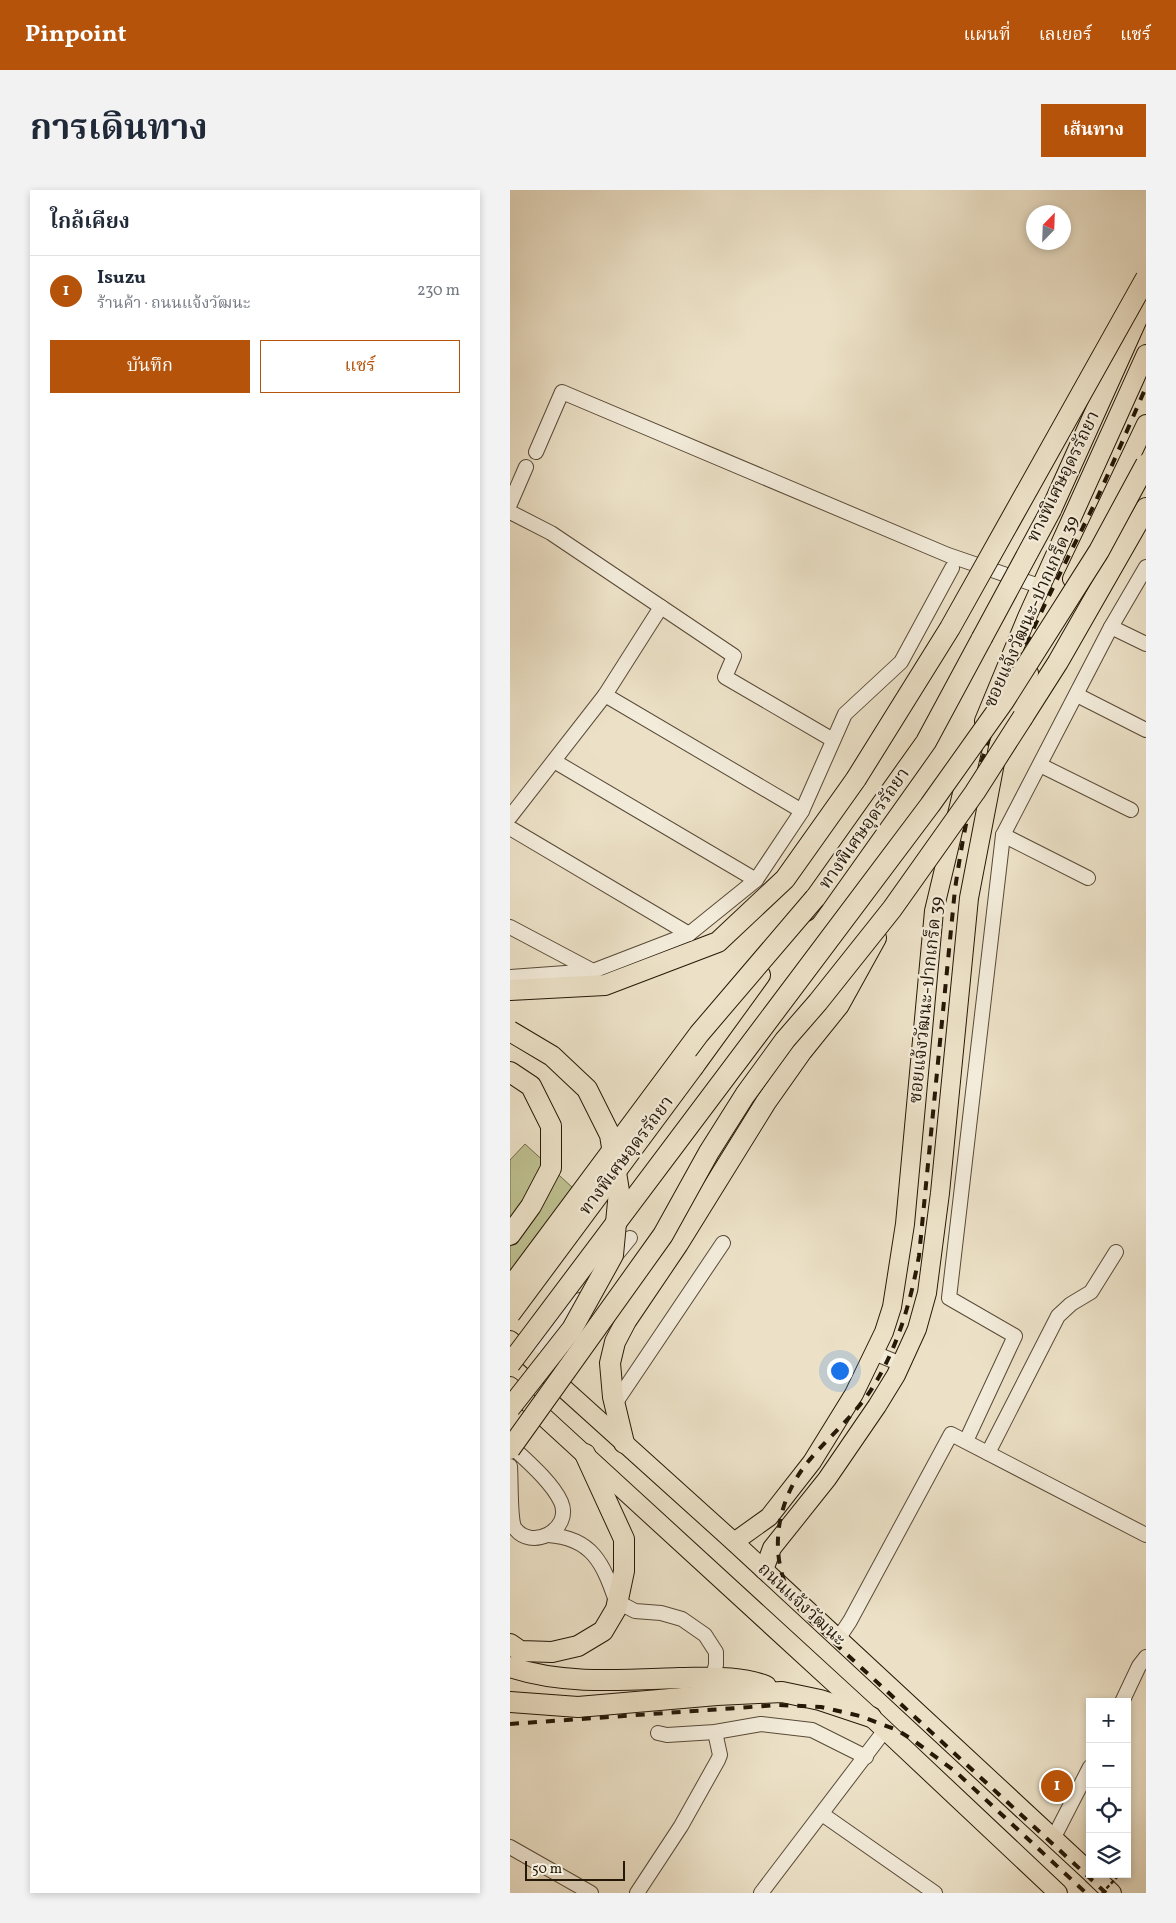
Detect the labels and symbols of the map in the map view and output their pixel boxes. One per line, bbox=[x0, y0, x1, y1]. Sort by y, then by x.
north arrow bbox=[1026, 205, 1071, 250]
street label: ทางพิเศษอุดรรัถยา bbox=[1021, 407, 1107, 547]
street label: ซอยแจ้งวัฒนะ-ปากเกร็ด 39 bbox=[978, 512, 1086, 712]
street label: ทางพิเศษอุดรรัถยา bbox=[814, 763, 916, 895]
street label: ซอยแจ้งวัฒนะ-ปากเกร็ด 39 bbox=[904, 895, 950, 1105]
street label: ทางพิเศษอุดรรัถยา bbox=[574, 1091, 680, 1221]
your location bbox=[827, 1358, 853, 1384]
street label: ถนนแจ้งวัฒนะ bbox=[751, 1558, 851, 1652]
pin: 1 bbox=[1041, 1767, 1073, 1805]
scale bar bbox=[525, 1858, 625, 1881]

